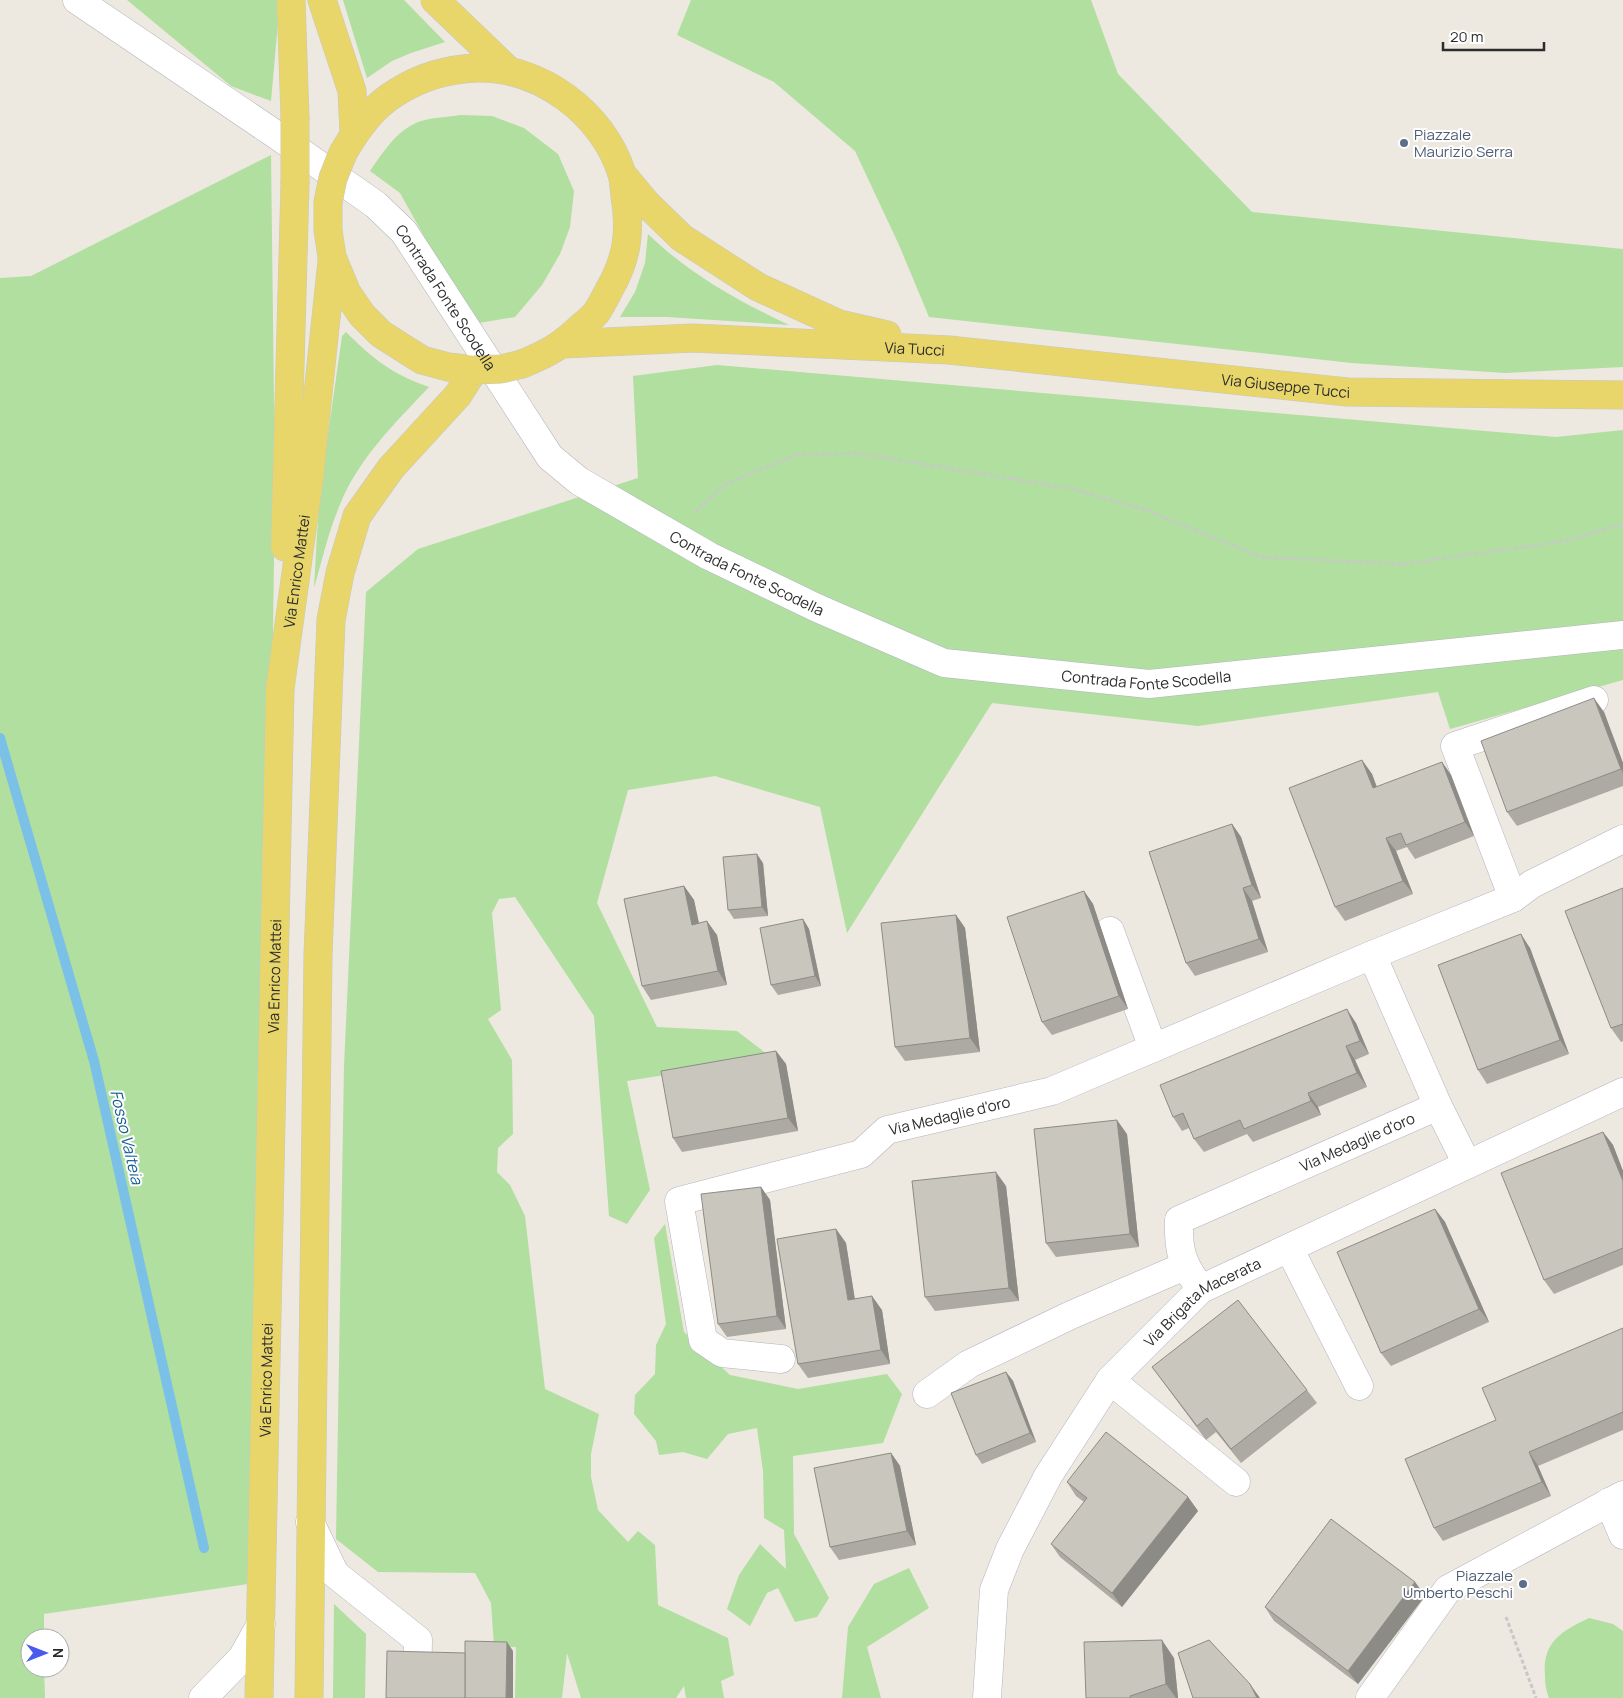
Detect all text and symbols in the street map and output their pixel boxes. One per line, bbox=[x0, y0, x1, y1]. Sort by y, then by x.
scale bar bbox=[1443, 20, 1544, 52]
text: 20 m bbox=[1450, 26, 1483, 47]
place label: Piazzale Maurizio Serra bbox=[1414, 124, 1513, 162]
marker: Piazzale Maurizio Serra bbox=[1398, 137, 1410, 149]
street label: Contrada Fonte Scodella bbox=[391, 219, 501, 374]
street label: Via Tucci bbox=[884, 336, 945, 360]
street label: Via Giuseppe Tucci bbox=[1220, 368, 1350, 403]
street label: Via Enrico Mattei bbox=[278, 513, 314, 629]
street label: Contrada Fonte Scodella bbox=[666, 525, 827, 620]
street label: Contrada Fonte Scodella bbox=[1061, 665, 1232, 695]
street label: Via Enrico Mattei bbox=[262, 919, 286, 1034]
water label: Fosso Valteia bbox=[105, 1088, 149, 1187]
street label: Via Medaglie d'oro bbox=[887, 1091, 1012, 1140]
street label: Via Medaglie d'oro bbox=[1296, 1107, 1418, 1176]
street label: Via Brigata Macerata bbox=[1139, 1252, 1264, 1351]
street label: Via Enrico Mattei bbox=[254, 1323, 277, 1437]
place label: Piazzale Umberto Peschi bbox=[1403, 1565, 1513, 1603]
marker: Piazzale Umberto Peschi bbox=[1517, 1578, 1529, 1590]
north arrow bbox=[20, 1628, 70, 1678]
text: N bbox=[49, 1648, 68, 1658]

